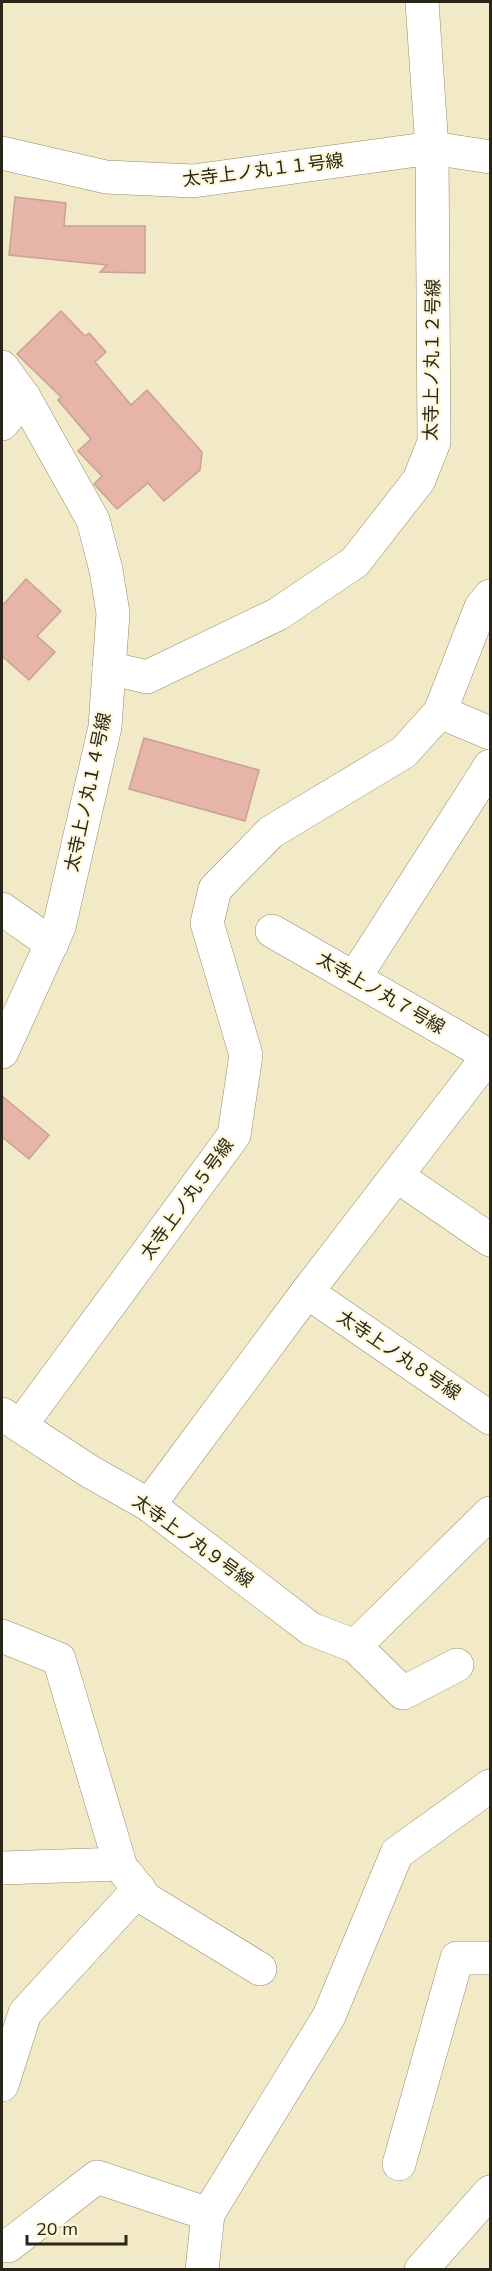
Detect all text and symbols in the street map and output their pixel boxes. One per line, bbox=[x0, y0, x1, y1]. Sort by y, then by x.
street label: 太寺上ノ丸１１号線 bbox=[181, 148, 345, 191]
street label: 太寺上ノ丸１２号線 bbox=[419, 279, 444, 441]
street label: 太寺上ノ丸１４号線 bbox=[59, 710, 116, 874]
street label: 太寺上ノ丸７号線 bbox=[313, 947, 449, 1039]
street label: 太寺上ノ丸５号線 bbox=[135, 1134, 238, 1264]
street label: 太寺上ノ丸８号線 bbox=[333, 1305, 465, 1404]
street label: 太寺上ノ丸９号線 bbox=[128, 1489, 258, 1592]
scale bar bbox=[27, 2208, 126, 2246]
text: 20 m bbox=[36, 2217, 78, 2240]

